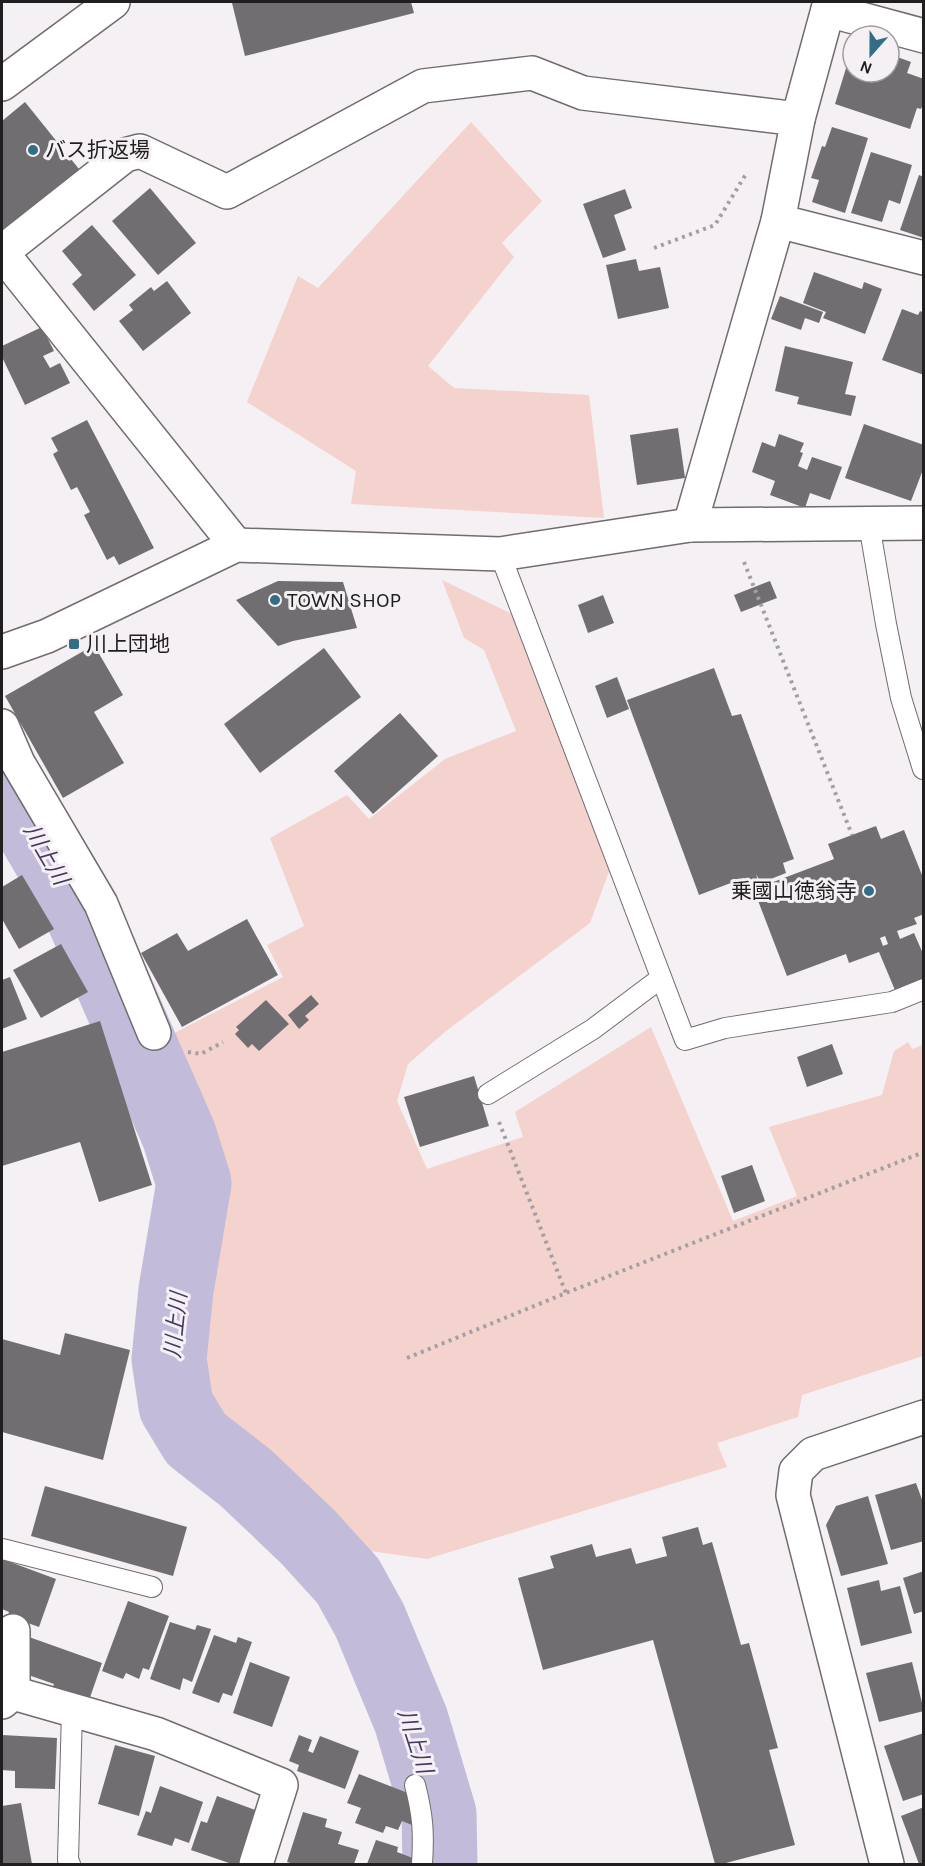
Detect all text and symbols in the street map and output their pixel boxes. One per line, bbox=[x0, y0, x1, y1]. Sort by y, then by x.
north arrow bbox=[841, 24, 901, 84]
text: N bbox=[857, 57, 875, 78]
place label: バス折返場 bbox=[45, 138, 150, 162]
marker: バス折返場 bbox=[26, 143, 40, 157]
place label: TOWN SHOP bbox=[287, 588, 401, 612]
marker: TOWN SHOP bbox=[268, 593, 282, 607]
place label: 川上団地 bbox=[86, 632, 170, 656]
marker: 川上団地 bbox=[67, 637, 81, 651]
water label: 川上川 bbox=[18, 819, 75, 891]
place label: 乗國山徳翁寺 bbox=[731, 879, 857, 903]
marker: 乗國山徳翁寺 bbox=[862, 884, 876, 898]
water label: 川上川 bbox=[160, 1289, 193, 1359]
water label: 川上川 bbox=[392, 1706, 438, 1779]

